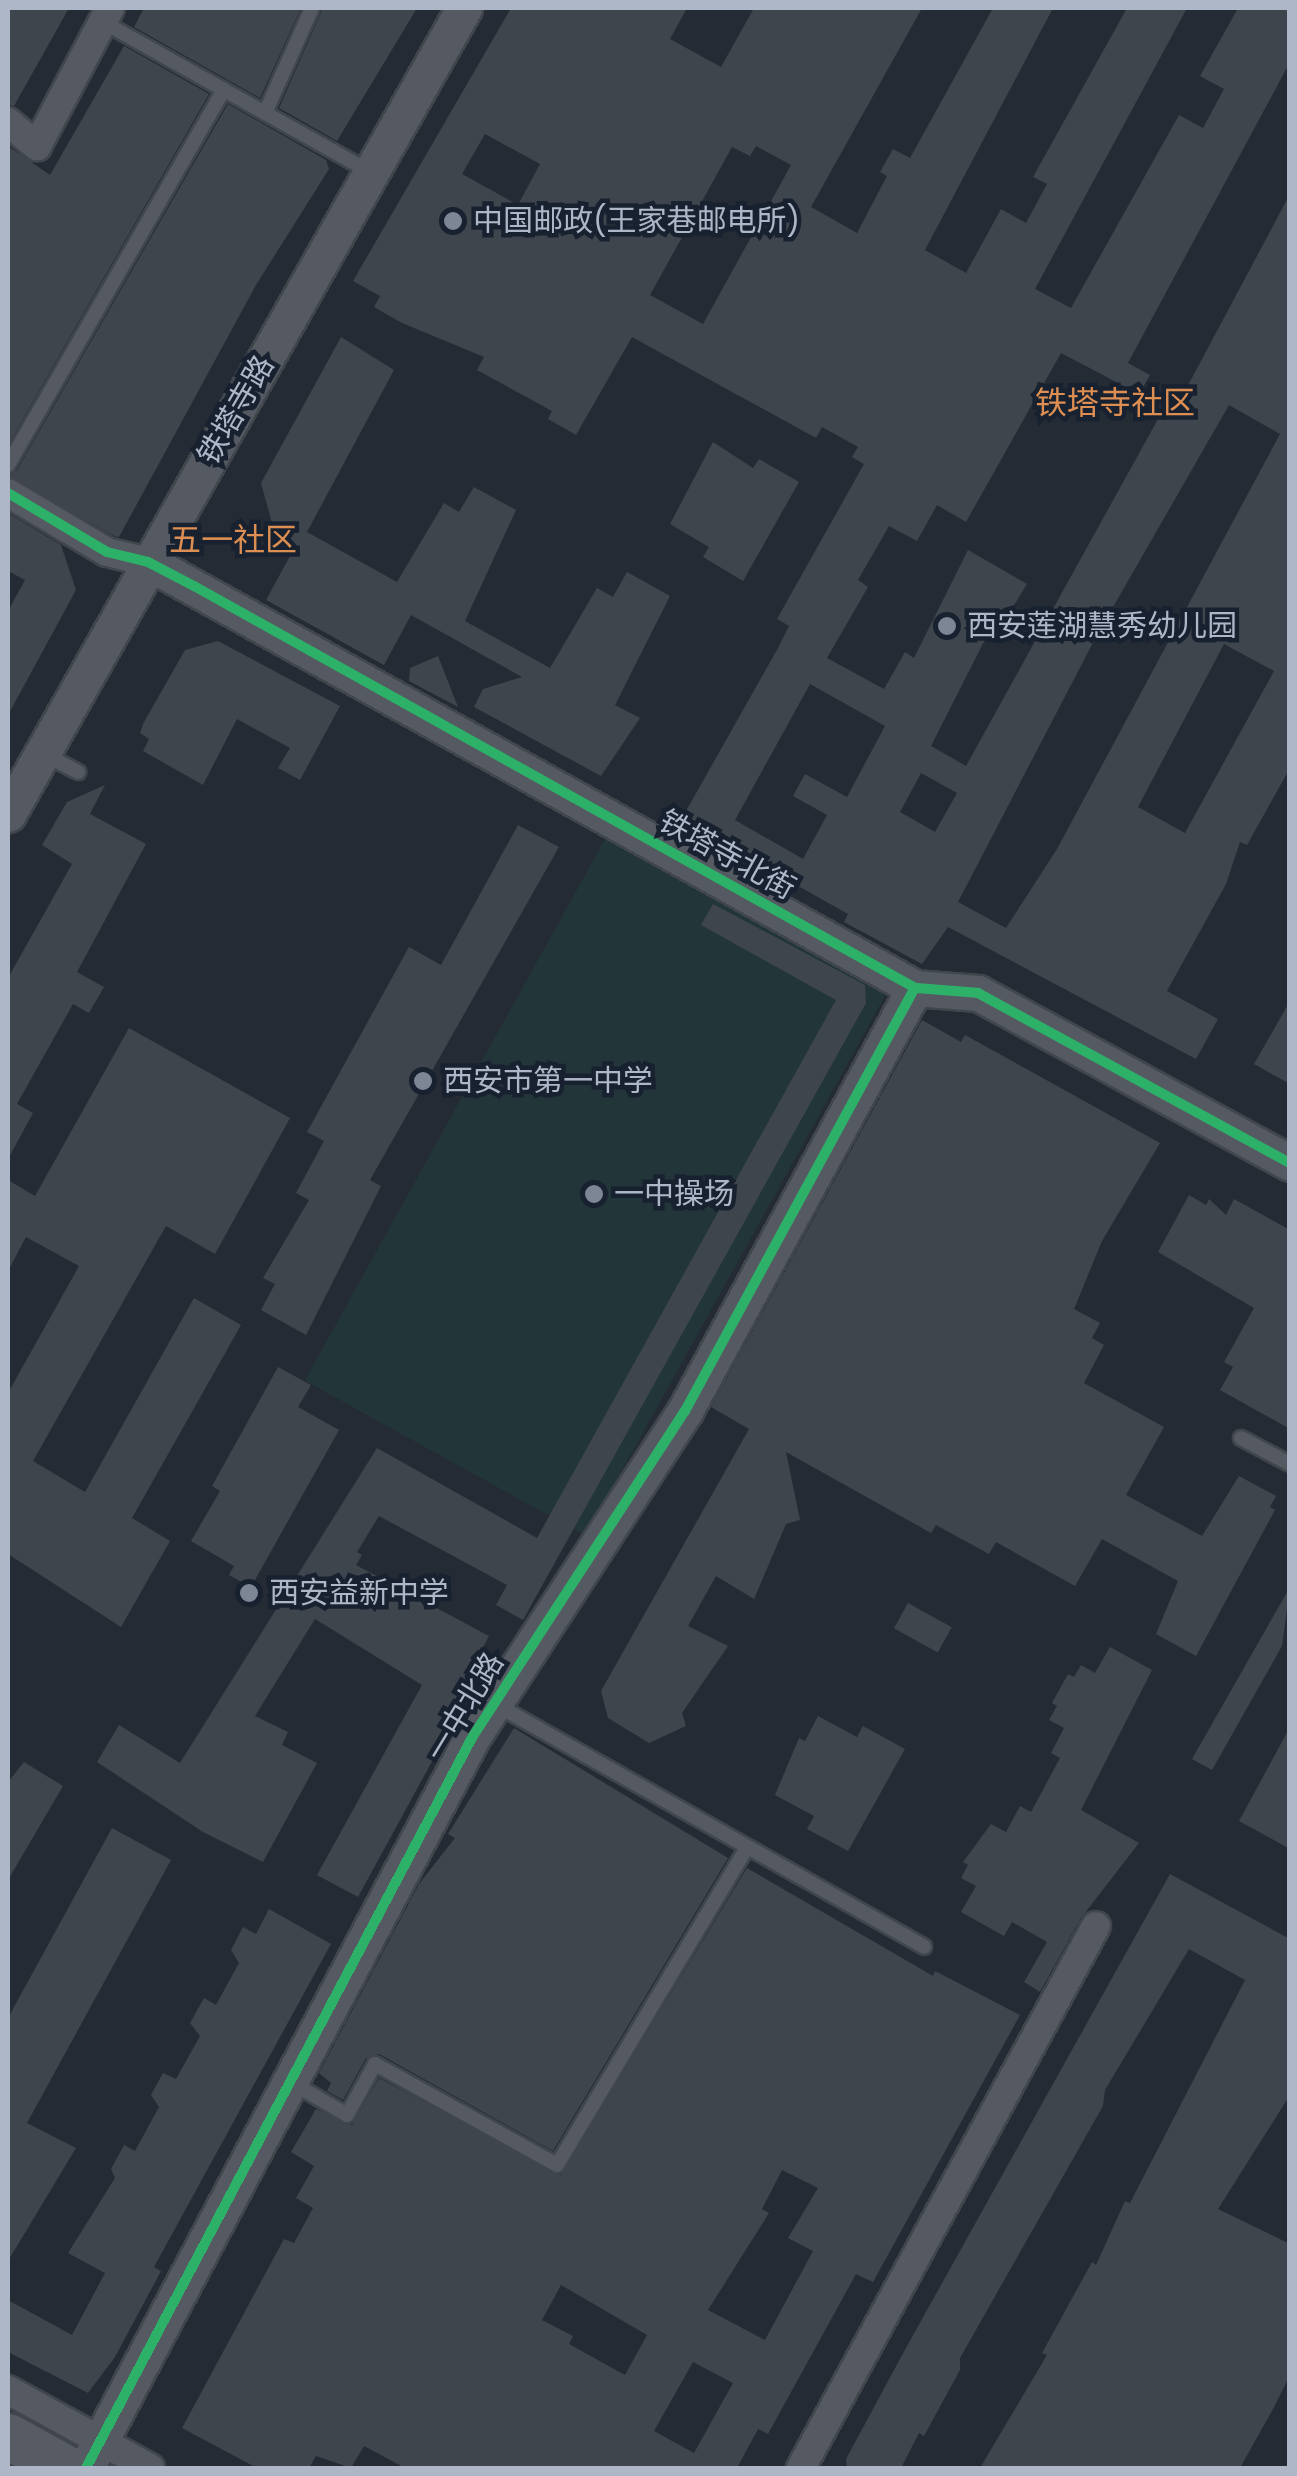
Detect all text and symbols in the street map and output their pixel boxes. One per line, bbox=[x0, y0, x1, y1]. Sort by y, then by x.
place label: 中国邮政(王家巷邮电所) bbox=[473, 203, 800, 239]
marker: 中国邮政(王家巷邮电所) bbox=[442, 210, 464, 232]
street label: 铁塔寺路 bbox=[190, 349, 282, 471]
district label: 铁塔寺社区 bbox=[1035, 384, 1195, 422]
district label: 五一社区 bbox=[169, 521, 297, 559]
place label: 西安莲湖慧秀幼儿园 bbox=[967, 608, 1237, 644]
marker: 西安莲湖慧秀幼儿园 bbox=[936, 615, 958, 637]
street label: 铁塔寺北街 bbox=[653, 803, 801, 907]
place label: 西安市第一中学 bbox=[443, 1063, 653, 1099]
marker: 西安市第一中学 bbox=[412, 1070, 434, 1092]
place label: 一中操场 bbox=[614, 1176, 734, 1212]
marker: 一中操场 bbox=[583, 1183, 605, 1205]
place label: 西安益新中学 bbox=[269, 1575, 449, 1611]
marker: 西安益新中学 bbox=[238, 1582, 260, 1604]
street label: 一中北路 bbox=[419, 1646, 511, 1768]

